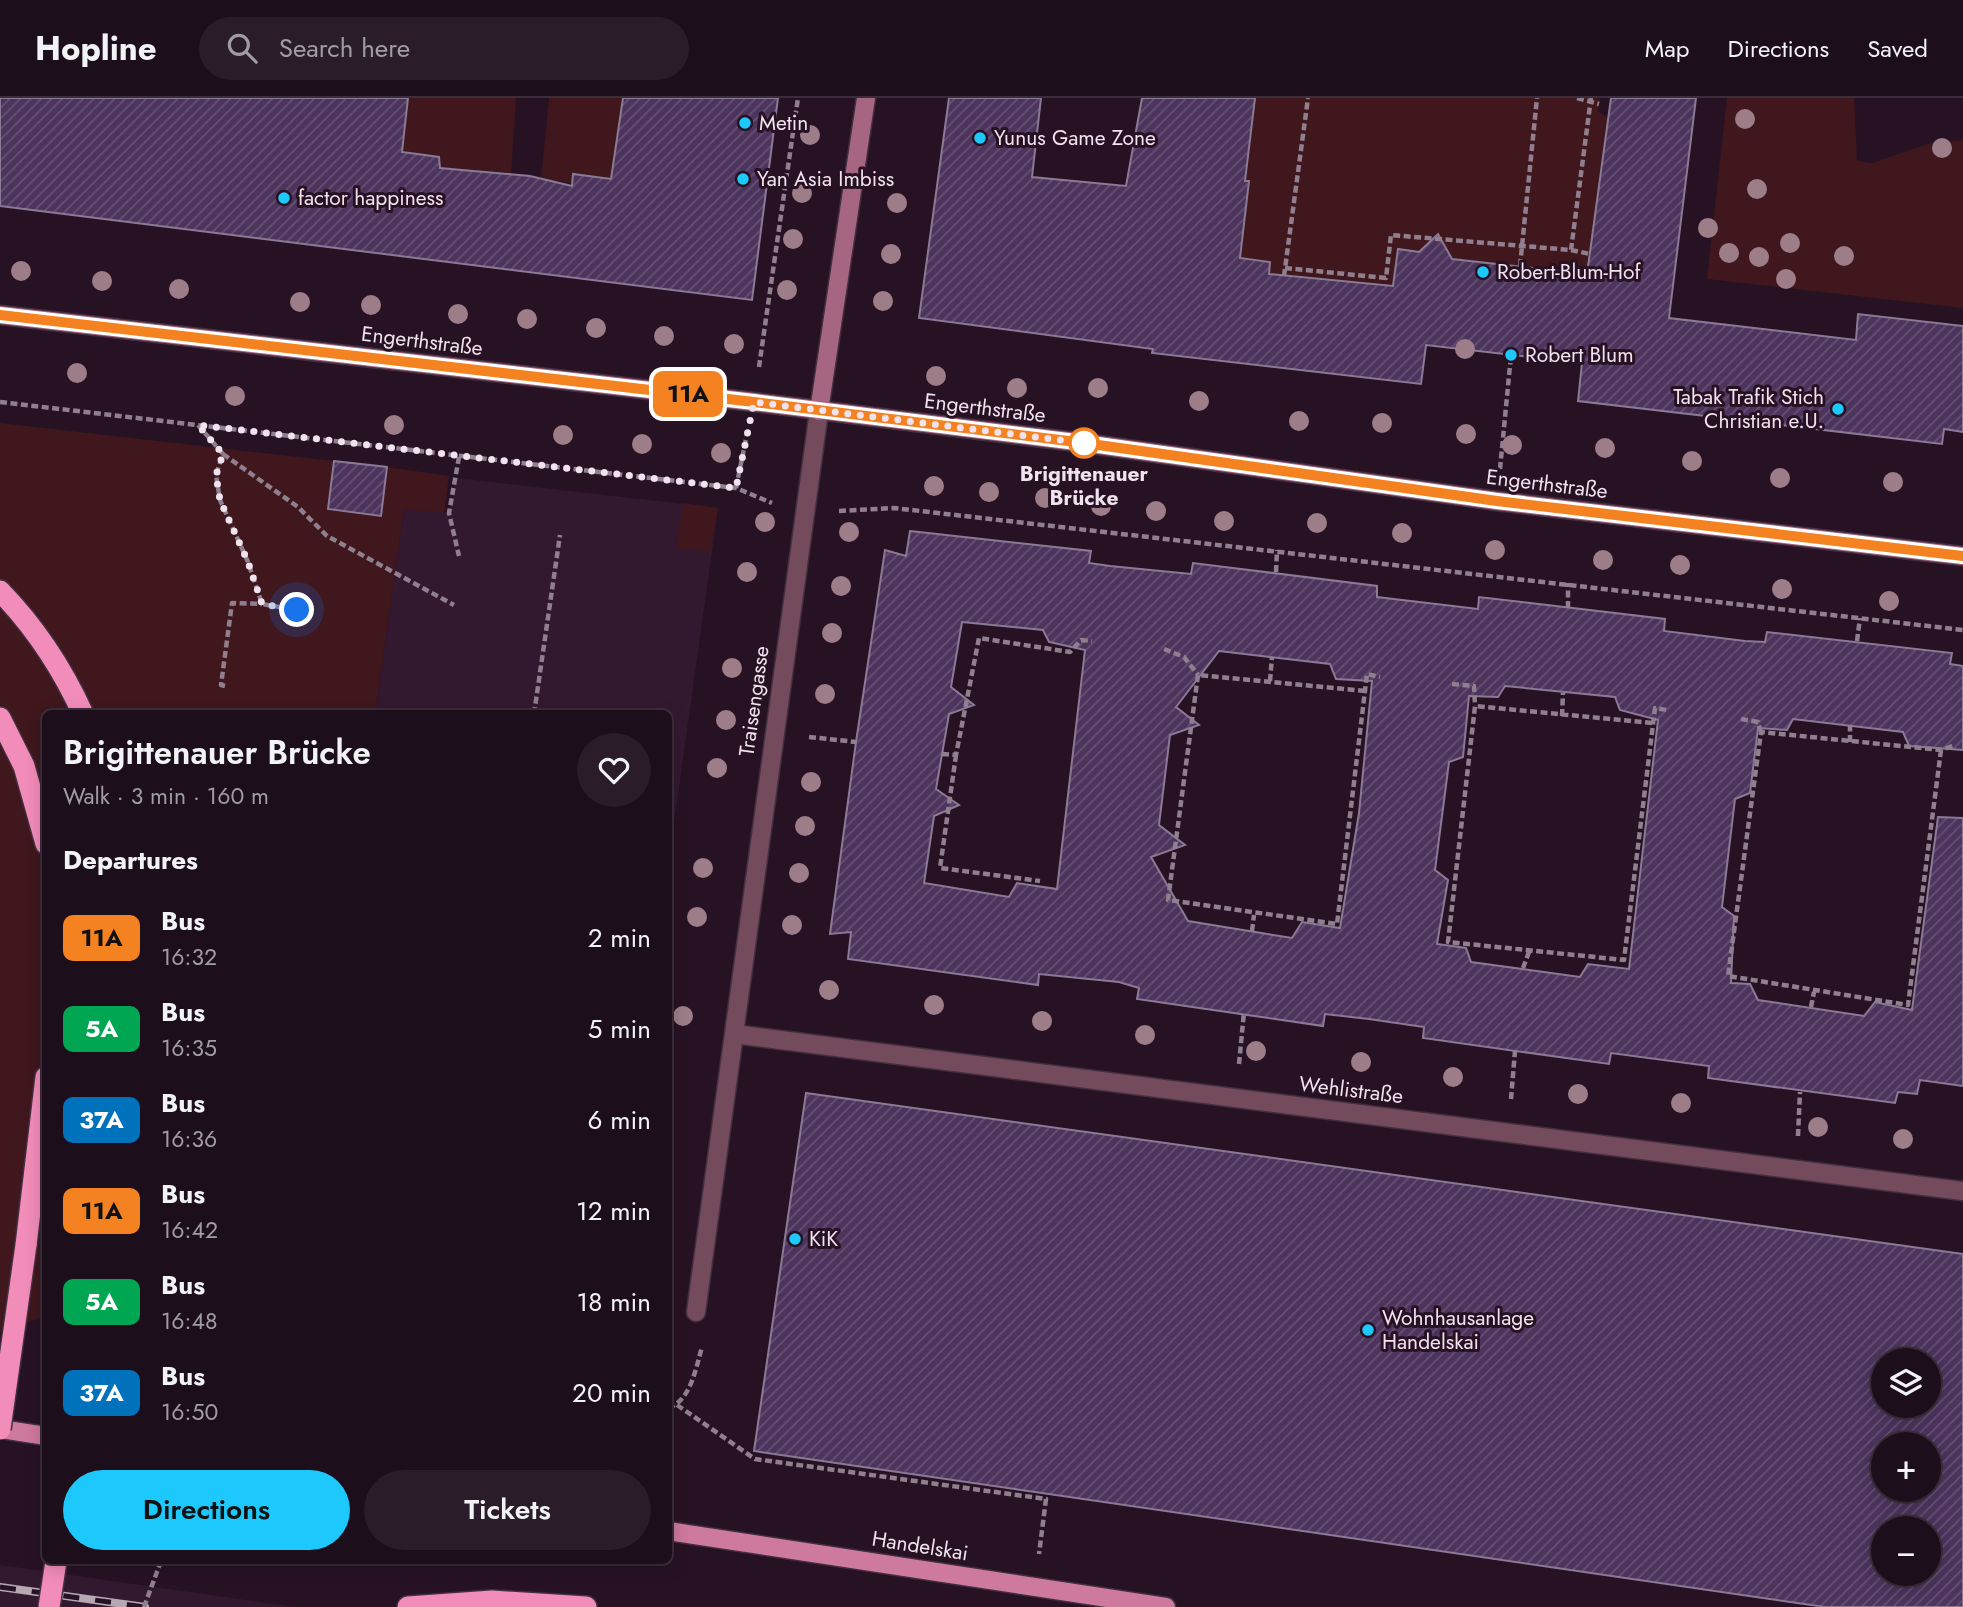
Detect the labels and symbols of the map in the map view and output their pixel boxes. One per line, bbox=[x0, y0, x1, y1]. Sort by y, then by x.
place label: Metin bbox=[759, 108, 808, 138]
marker: Metin bbox=[737, 115, 753, 131]
place label: Yunus Game Zone bbox=[994, 123, 1156, 153]
marker: Yunus Game Zone bbox=[972, 130, 988, 146]
place label: Yan Asia Imbiss bbox=[757, 164, 894, 194]
marker: Yan Asia Imbiss bbox=[735, 171, 751, 187]
place label: factor happiness bbox=[298, 183, 443, 213]
marker: factor happiness bbox=[276, 190, 292, 206]
place label: Robert-Blum-Hof bbox=[1497, 257, 1642, 287]
marker: Robert-Blum-Hof bbox=[1475, 264, 1491, 280]
street label: Engerthstraße bbox=[360, 319, 485, 363]
place label: Robert Blum bbox=[1525, 340, 1634, 370]
marker: Robert Blum bbox=[1503, 347, 1519, 363]
line badge: 11A bbox=[648, 371, 728, 417]
place label: Tabak Trafik Stich Christian e.U. bbox=[1673, 382, 1824, 436]
street label: Engerthstraße bbox=[923, 386, 1048, 430]
marker: Tabak Trafik Stich Christian e.U. bbox=[1830, 401, 1846, 417]
marker: Brigittenauer Brücke bbox=[1069, 428, 1099, 458]
place label: Brigittenauer Brücke bbox=[1020, 459, 1149, 513]
street label: Engerthstraße bbox=[1485, 462, 1610, 506]
your location bbox=[279, 592, 314, 627]
street label: Traisengasse bbox=[731, 644, 777, 758]
street label: Wehlistraße bbox=[1297, 1069, 1405, 1111]
place label: KiK bbox=[809, 1224, 838, 1254]
marker: KiK bbox=[787, 1231, 803, 1247]
place label: Wohnhausanlage Handelskai bbox=[1382, 1303, 1534, 1357]
marker: Wohnhausanlage Handelskai bbox=[1360, 1322, 1376, 1338]
street label: Handelskai bbox=[870, 1524, 970, 1568]

